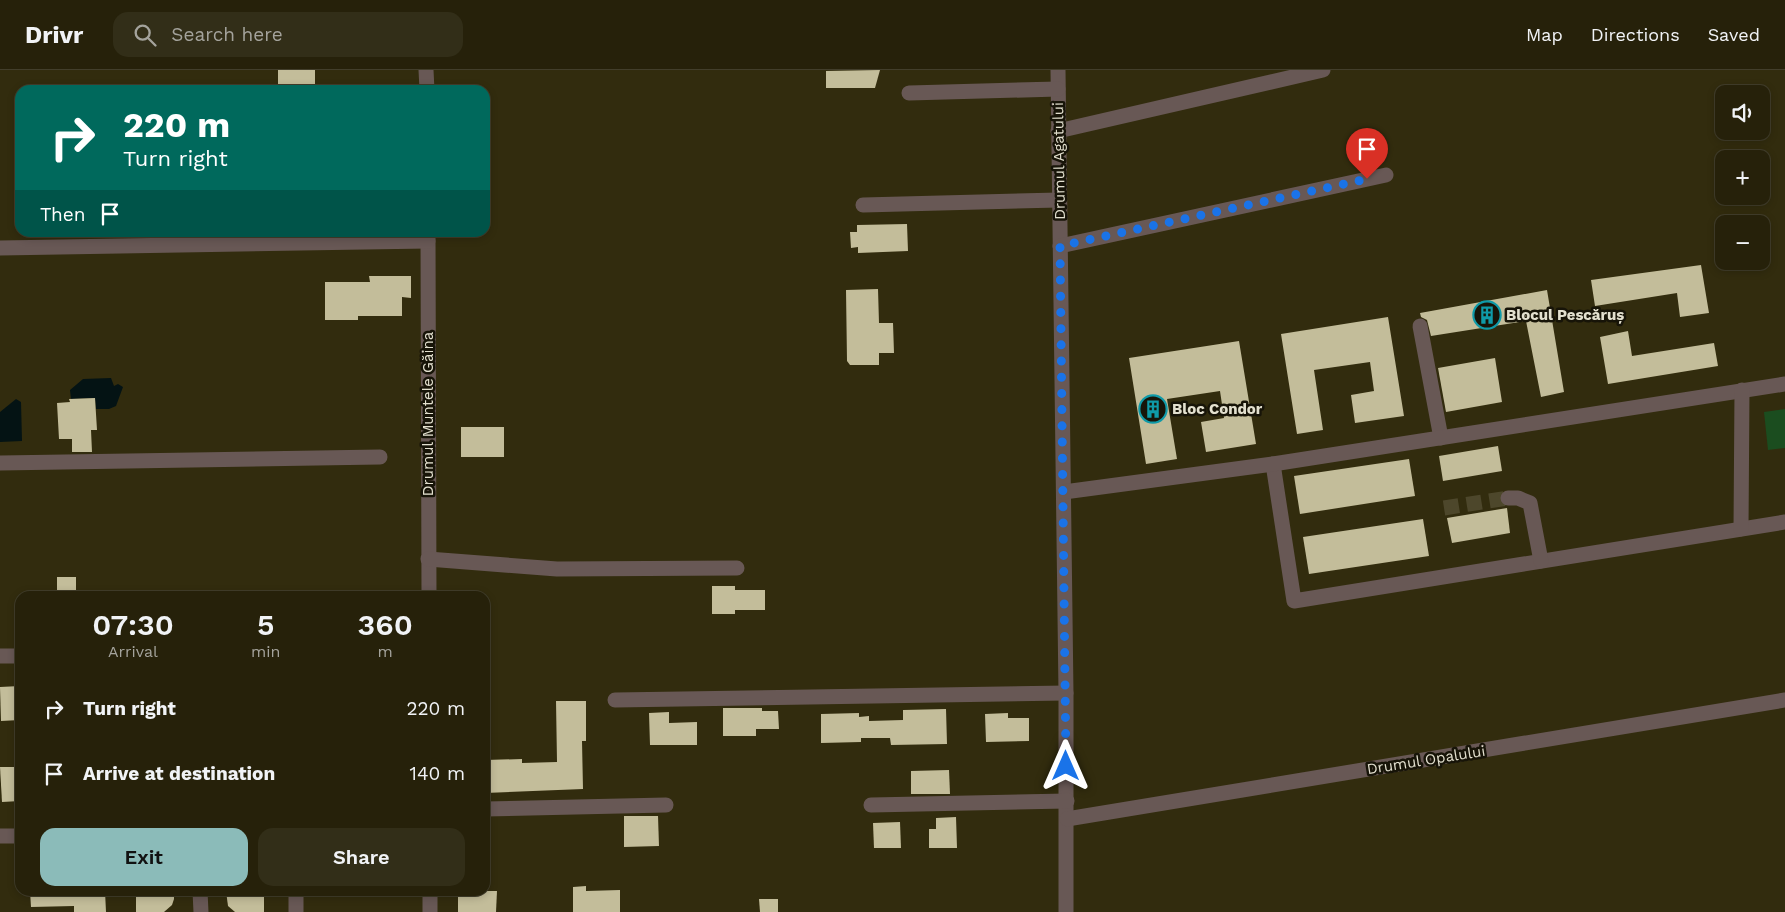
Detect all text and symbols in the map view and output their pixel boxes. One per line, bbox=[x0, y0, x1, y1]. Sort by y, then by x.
search box bbox=[113, 12, 463, 57]
text: Drivr bbox=[25, 21, 83, 49]
icon: search bbox=[131, 21, 159, 49]
text: Search here bbox=[171, 23, 283, 46]
text: Map bbox=[1526, 24, 1563, 45]
text: Directions bbox=[1591, 24, 1680, 45]
text: Saved bbox=[1708, 24, 1760, 45]
map controls bbox=[1715, 85, 1770, 270]
button: sound bbox=[1715, 85, 1770, 140]
street label: Drumul Agatului bbox=[1049, 102, 1069, 220]
text: 220 m bbox=[123, 104, 230, 146]
icon: right bbox=[40, 105, 105, 170]
pin bbox=[1346, 128, 1388, 179]
icon: arrive bbox=[1353, 135, 1381, 163]
text: Turn right bbox=[123, 146, 228, 171]
button: + bbox=[1715, 150, 1770, 205]
icon: arrive bbox=[96, 200, 124, 228]
text: Then bbox=[40, 203, 86, 226]
button: − bbox=[1715, 215, 1770, 270]
building icon: Blocul Pescăruș bbox=[1472, 300, 1502, 330]
place label: Blocul Pescăruș bbox=[1506, 306, 1624, 324]
street label: Drumul Muntele Găina bbox=[419, 331, 437, 496]
building icon: Bloc Condor bbox=[1138, 394, 1168, 424]
place label: Bloc Condor bbox=[1172, 400, 1263, 418]
text: 07:30 bbox=[92, 607, 174, 642]
text: 5 bbox=[257, 607, 274, 642]
text: 360 bbox=[358, 607, 413, 642]
text: Arrival bbox=[108, 642, 158, 661]
text: min bbox=[251, 642, 280, 661]
text: m bbox=[378, 642, 393, 661]
icon: right bbox=[40, 695, 68, 723]
text: Turn right bbox=[83, 697, 176, 720]
text: 220 m bbox=[406, 697, 465, 720]
position arrow bbox=[1039, 739, 1091, 791]
street label: Drumul Opalului bbox=[1366, 742, 1486, 778]
icon: arrive bbox=[40, 760, 68, 788]
text: Arrive at destination bbox=[83, 762, 275, 785]
text: 140 m bbox=[410, 762, 465, 785]
button: Exit bbox=[40, 828, 248, 886]
button: Share bbox=[258, 828, 465, 886]

